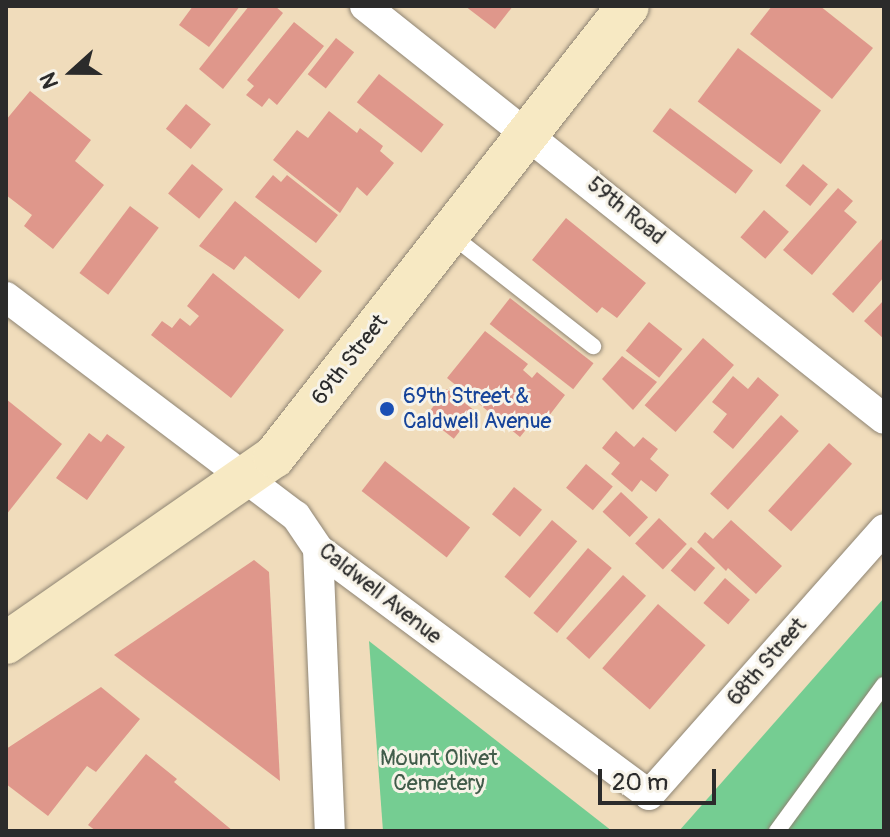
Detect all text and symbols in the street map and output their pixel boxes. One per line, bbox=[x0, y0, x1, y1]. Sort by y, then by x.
north arrow bbox=[32, 32, 112, 112]
text: N bbox=[34, 69, 65, 93]
street label: 59th Road bbox=[582, 172, 670, 250]
street label: 69th Street bbox=[306, 309, 394, 411]
place label: 69th Street & Caldwell Avenue bbox=[403, 383, 551, 434]
marker: 69th Street & Caldwell Avenue bbox=[378, 400, 396, 418]
street label: Caldwell Avenue bbox=[313, 538, 447, 650]
street label: 68th Street bbox=[722, 613, 812, 711]
park label: Mount Olivet Cemetery bbox=[380, 745, 498, 796]
scale bar bbox=[602, 753, 720, 803]
text: 20 m bbox=[612, 768, 668, 797]

